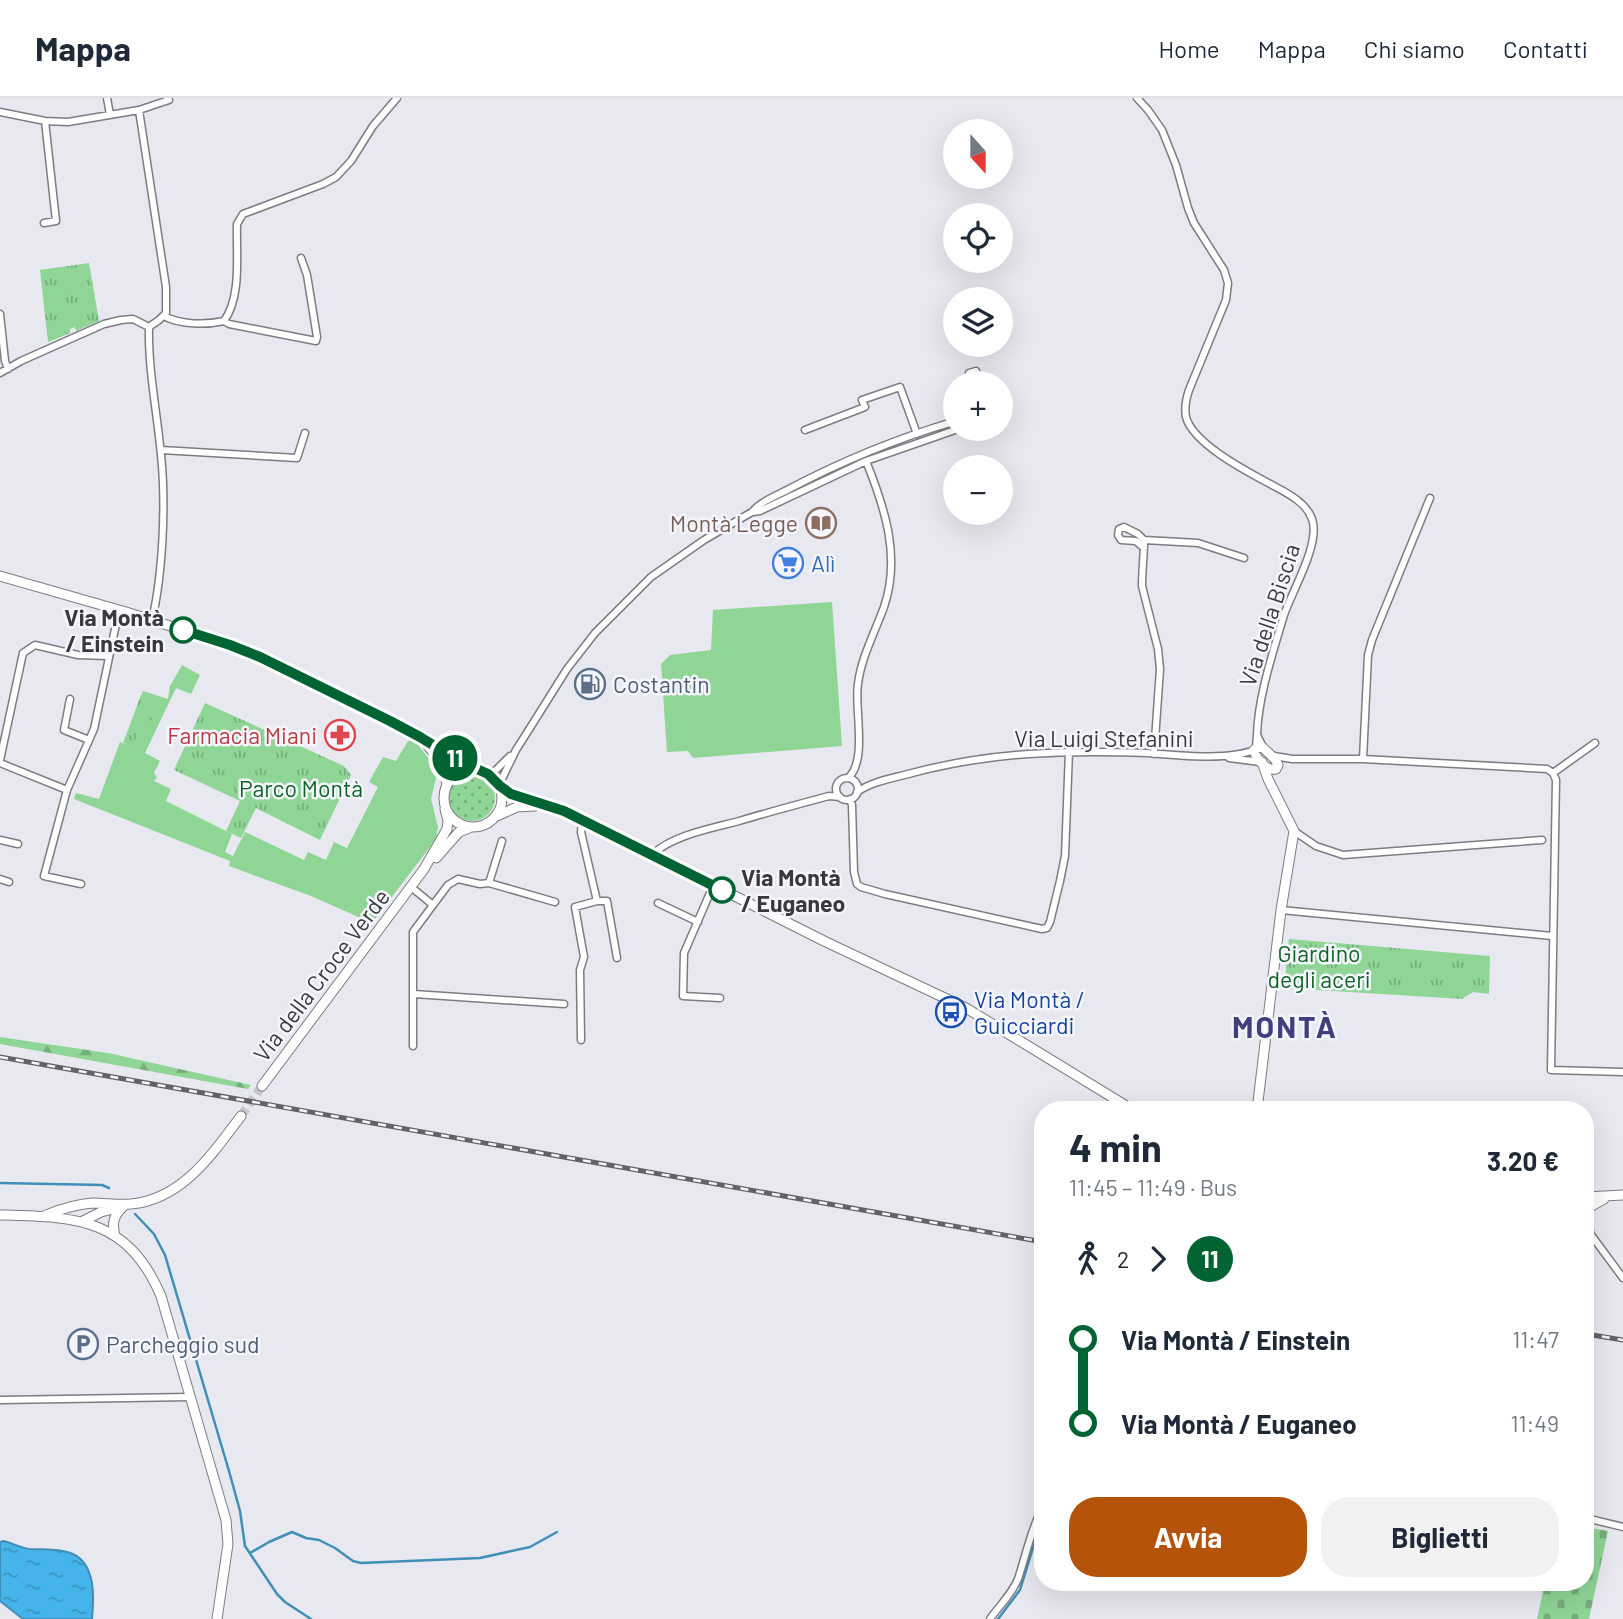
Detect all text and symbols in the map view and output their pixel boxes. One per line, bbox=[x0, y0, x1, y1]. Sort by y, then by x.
text: Mappa bbox=[35, 28, 131, 68]
text: Home bbox=[1158, 34, 1220, 63]
text: Mappa bbox=[1258, 34, 1326, 63]
text: Chi siamo bbox=[1364, 34, 1465, 63]
text: Contatti bbox=[1503, 34, 1588, 63]
north arrow bbox=[943, 119, 1013, 189]
map controls bbox=[943, 119, 1013, 525]
button: locate bbox=[943, 203, 1013, 273]
button: layers bbox=[943, 287, 1013, 357]
button: + bbox=[943, 371, 1013, 441]
button: − bbox=[943, 455, 1013, 525]
library icon: Montà Legge bbox=[804, 506, 838, 540]
place label: Montà Legge bbox=[670, 509, 798, 537]
street label: Via della Biscia bbox=[1233, 540, 1305, 690]
supermarket icon: Alì bbox=[771, 546, 805, 580]
place label: Alì bbox=[811, 549, 835, 577]
place label: Via Montà / Einstein bbox=[64, 603, 164, 657]
marker: Via Montà / Einstein bbox=[170, 617, 196, 643]
fuel station icon: Costantin bbox=[573, 667, 607, 701]
place label: Costantin bbox=[613, 670, 710, 698]
pharmacy icon: Farmacia Miani bbox=[323, 718, 357, 752]
place label: Farmacia Miani bbox=[167, 721, 317, 749]
street label: Via Luigi Stefanini bbox=[1014, 724, 1194, 752]
line badge: 11 bbox=[424, 735, 486, 781]
text: 11 bbox=[446, 743, 464, 772]
park label: Parco Montà bbox=[239, 774, 363, 802]
place label: Via Montà / Euganeo bbox=[741, 863, 845, 917]
marker: Via Montà / Euganeo bbox=[709, 877, 735, 903]
street label: Via della Croce Verde bbox=[247, 883, 395, 1067]
park label: Giardino degli aceri bbox=[1267, 939, 1371, 993]
place label: Via Montà / Guicciardi bbox=[974, 985, 1085, 1039]
bus stop icon: Via Montà / Guicciardi bbox=[934, 995, 968, 1029]
district label: MONTÀ bbox=[1232, 1008, 1338, 1044]
text: 4 min bbox=[1069, 1124, 1162, 1170]
text: 3.20 € bbox=[1487, 1145, 1559, 1176]
text: 11:45 – 11:49 · Bus bbox=[1069, 1173, 1237, 1201]
icon: walk bbox=[1069, 1240, 1107, 1278]
icon: forward bbox=[1139, 1240, 1177, 1278]
text: 11 bbox=[1201, 1244, 1219, 1273]
text: 2 bbox=[1117, 1245, 1129, 1273]
text: Via Montà / Einstein bbox=[1121, 1324, 1350, 1355]
text: 11:47 bbox=[1512, 1325, 1559, 1353]
parking icon: Parcheggio sud bbox=[66, 1327, 100, 1361]
place label: Parcheggio sud bbox=[106, 1330, 260, 1358]
text: Via Montà / Euganeo bbox=[1121, 1408, 1357, 1439]
text: 11:49 bbox=[1510, 1409, 1559, 1437]
button: Avvia bbox=[1069, 1497, 1307, 1577]
button: Biglietti bbox=[1321, 1497, 1559, 1577]

